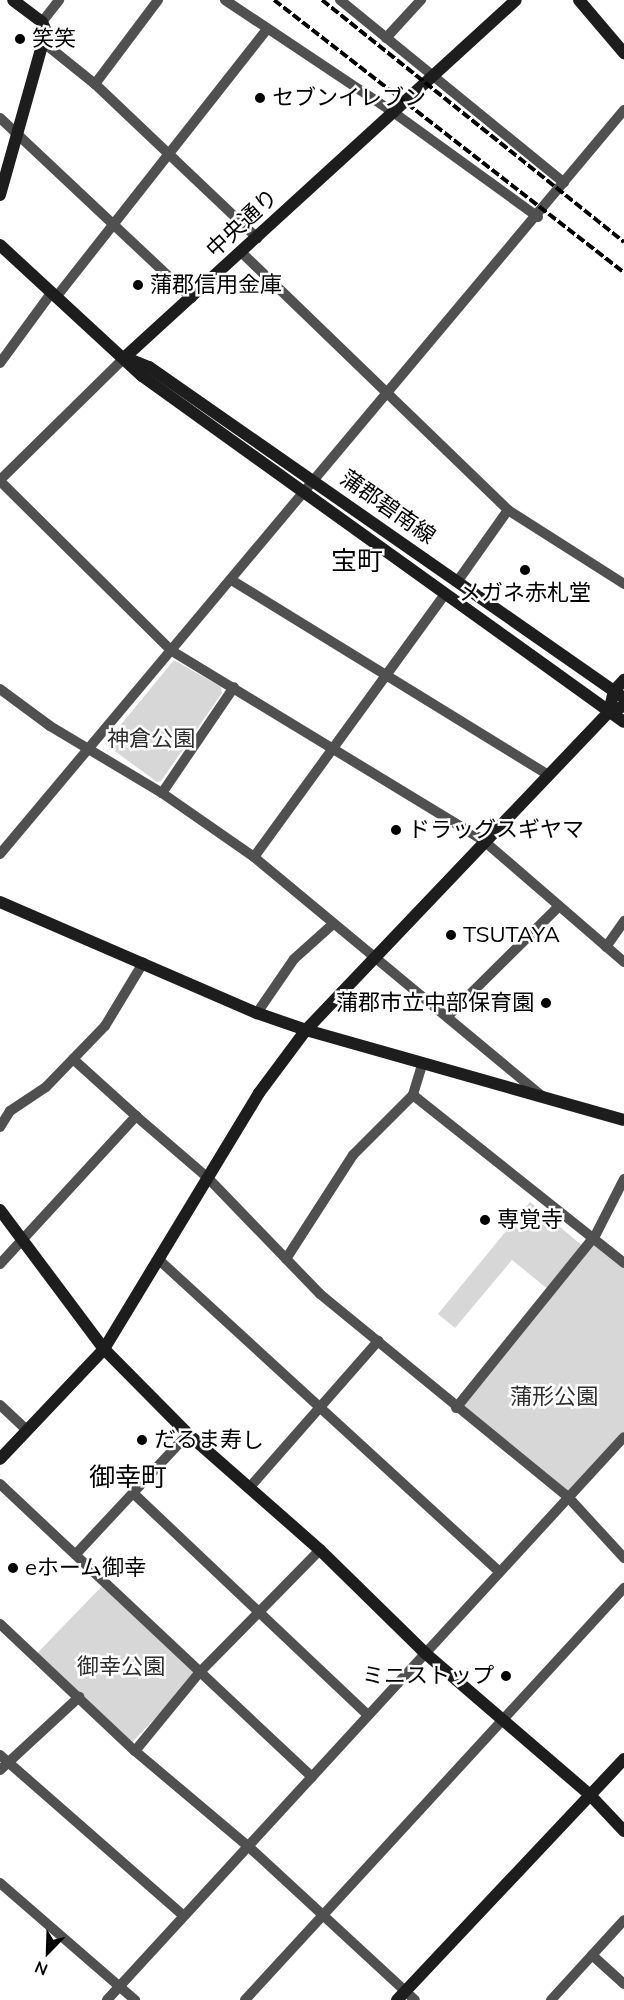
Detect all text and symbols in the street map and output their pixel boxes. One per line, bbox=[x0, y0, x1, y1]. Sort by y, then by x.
place label: 笑笑 bbox=[32, 26, 76, 52]
marker: 笑笑 bbox=[13, 32, 27, 46]
place label: セブンイレブン bbox=[272, 85, 426, 111]
marker: セブンイレブン bbox=[253, 91, 267, 105]
street label: 中央通り bbox=[201, 183, 283, 263]
place label: 蒲郡信用金庫 bbox=[150, 272, 282, 298]
marker: 蒲郡信用金庫 bbox=[131, 278, 145, 292]
street label: 蒲郡碧南線 bbox=[335, 465, 441, 549]
district label: 宝町 bbox=[331, 545, 383, 577]
marker: メガネ赤札堂 bbox=[518, 563, 532, 577]
place label: メガネ赤札堂 bbox=[459, 580, 591, 606]
park label: 神倉公園 bbox=[107, 726, 195, 752]
place label: ドラッグスギヤマ bbox=[408, 817, 584, 843]
marker: ドラッグスギヤマ bbox=[389, 823, 403, 837]
place label: TSUTAYA bbox=[463, 922, 560, 948]
marker: TSUTAYA bbox=[444, 928, 458, 942]
place label: 蒲郡市立中部保育園 bbox=[336, 990, 534, 1016]
marker: 蒲郡市立中部保育園 bbox=[539, 996, 553, 1010]
place label: 専覚寺 bbox=[497, 1207, 563, 1233]
marker: 専覚寺 bbox=[478, 1213, 492, 1227]
park label: 蒲形公園 bbox=[510, 1384, 598, 1410]
place label: だるま寿し bbox=[154, 1427, 264, 1453]
marker: だるま寿し bbox=[135, 1433, 149, 1447]
district label: 御幸町 bbox=[89, 1461, 167, 1493]
place label: eホーム御幸 bbox=[25, 1555, 147, 1581]
marker: eホーム御幸 bbox=[6, 1561, 20, 1575]
park label: 御幸公園 bbox=[77, 1654, 165, 1680]
place label: ミニストップ bbox=[362, 1663, 494, 1689]
marker: ミニストップ bbox=[499, 1669, 513, 1683]
north arrow bbox=[18, 1922, 78, 1982]
text: N bbox=[31, 1957, 50, 1980]

